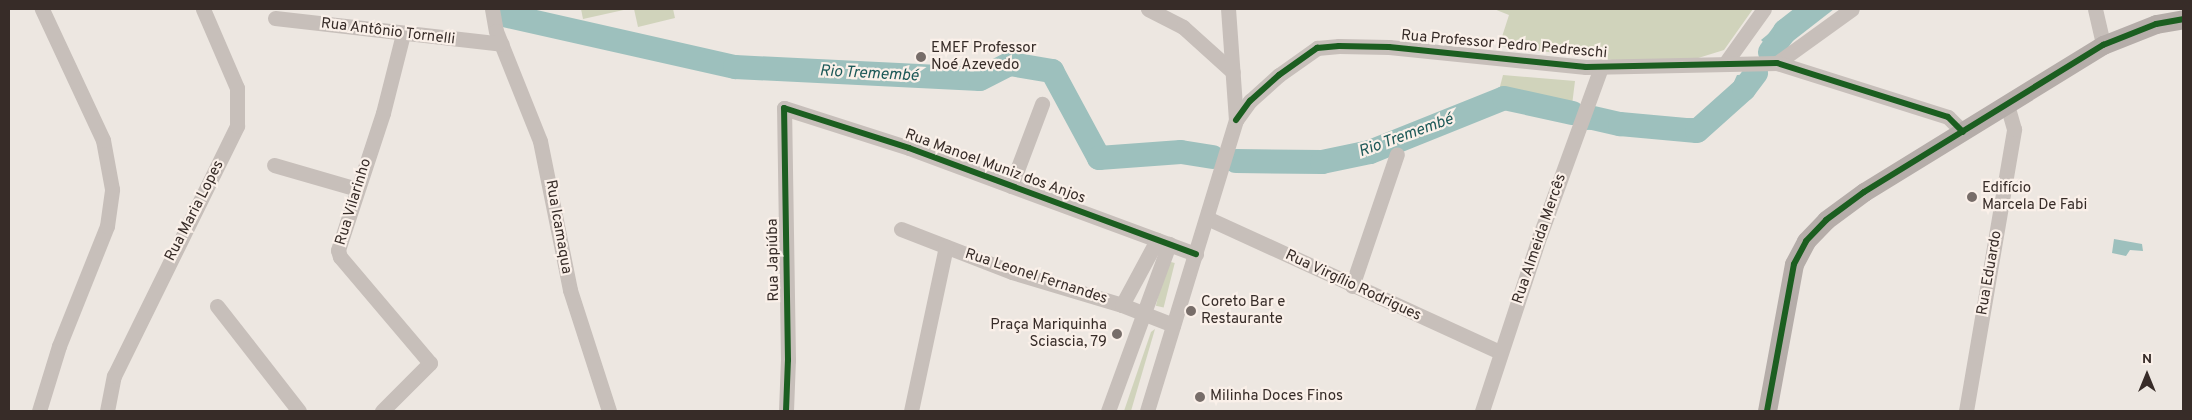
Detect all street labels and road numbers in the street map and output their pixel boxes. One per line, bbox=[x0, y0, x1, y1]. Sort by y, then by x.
street label: Rua Antônio Tornelli bbox=[319, 15, 457, 49]
street label: Rua Professor Pedro Pedreschi bbox=[1400, 27, 1608, 63]
street label: Rua Manoel Muniz dos Anjos bbox=[902, 126, 1088, 208]
street label: Rua Vilarinho bbox=[332, 156, 376, 248]
street label: Rua Maria Lopes bbox=[162, 158, 228, 264]
street label: Rua Almeida Mercês bbox=[1509, 171, 1571, 307]
street label: Rua Icamaqua bbox=[541, 179, 575, 275]
street label: Rua Japiúba bbox=[764, 218, 784, 302]
street label: Rua Eduardo bbox=[1974, 229, 2006, 317]
street label: Rua Leonel Fernandes bbox=[962, 245, 1110, 309]
street label: Rua Virgílio Rodrigues bbox=[1282, 246, 1424, 326]

